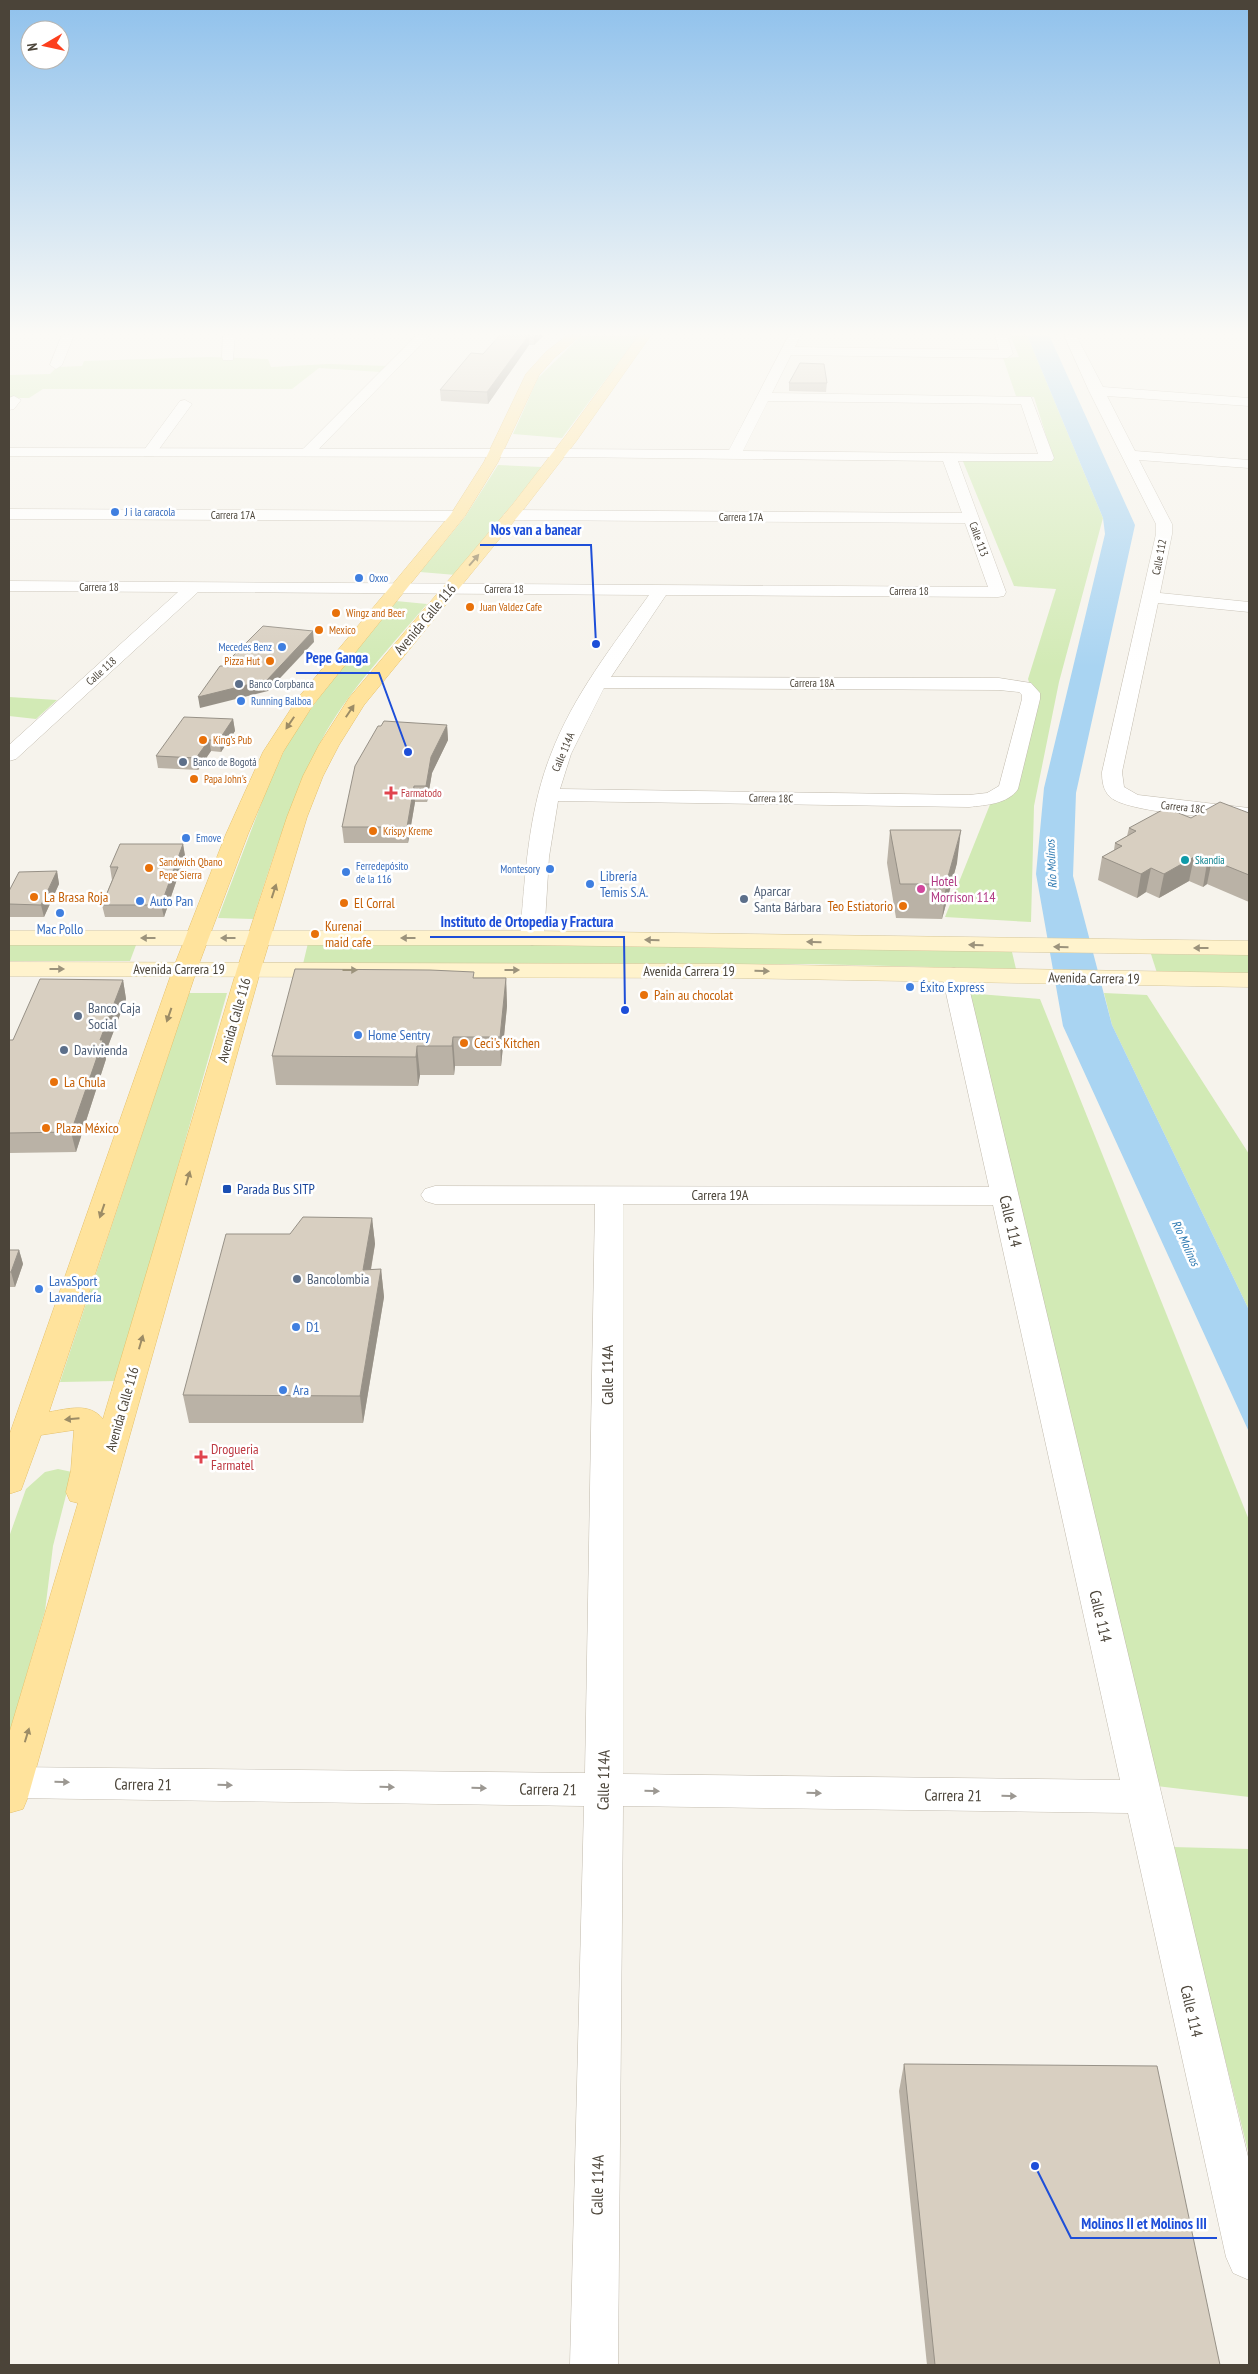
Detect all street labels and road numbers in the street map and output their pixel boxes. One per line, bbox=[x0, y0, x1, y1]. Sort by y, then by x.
street label: Carrera 17A bbox=[211, 508, 256, 522]
street label: Carrera 17A bbox=[719, 510, 764, 524]
street label: Calle 113 bbox=[966, 520, 992, 558]
street label: Calle 112 bbox=[1149, 538, 1169, 576]
street label: Carrera 18 bbox=[79, 580, 119, 594]
street label: Avenida Calle 116 bbox=[390, 580, 460, 658]
street label: Carrera 18 bbox=[484, 582, 524, 596]
street label: Carrera 18 bbox=[889, 584, 929, 598]
street label: Calle 118 bbox=[83, 654, 119, 688]
street label: Carrera 18A bbox=[790, 676, 835, 690]
street label: Calle 114A bbox=[548, 730, 578, 774]
street label: Carrera 18C bbox=[749, 791, 793, 805]
street label: Carrera 18C bbox=[1160, 798, 1206, 816]
street label: Avenida Carrera 19 bbox=[133, 960, 225, 978]
street label: Avenida Carrera 19 bbox=[643, 962, 735, 980]
street label: Avenida Carrera 19 bbox=[1048, 968, 1140, 988]
street label: Avenida Calle 116 bbox=[213, 976, 255, 1064]
street label: Carrera 19A bbox=[692, 1186, 749, 1204]
street label: Calle 114 bbox=[995, 1193, 1027, 1249]
street label: Calle 114A bbox=[597, 1345, 617, 1405]
street label: Avenida Calle 116 bbox=[101, 1365, 143, 1453]
street label: Calle 114 bbox=[1085, 1588, 1117, 1644]
street label: Calle 114A bbox=[592, 1749, 614, 1810]
street label: Carrera 21 bbox=[114, 1773, 172, 1795]
street label: Carrera 21 bbox=[519, 1778, 577, 1800]
street label: Carrera 21 bbox=[924, 1784, 982, 1806]
street label: Calle 114 bbox=[1176, 1983, 1208, 2039]
street label: Calle 114A bbox=[586, 2154, 608, 2215]

